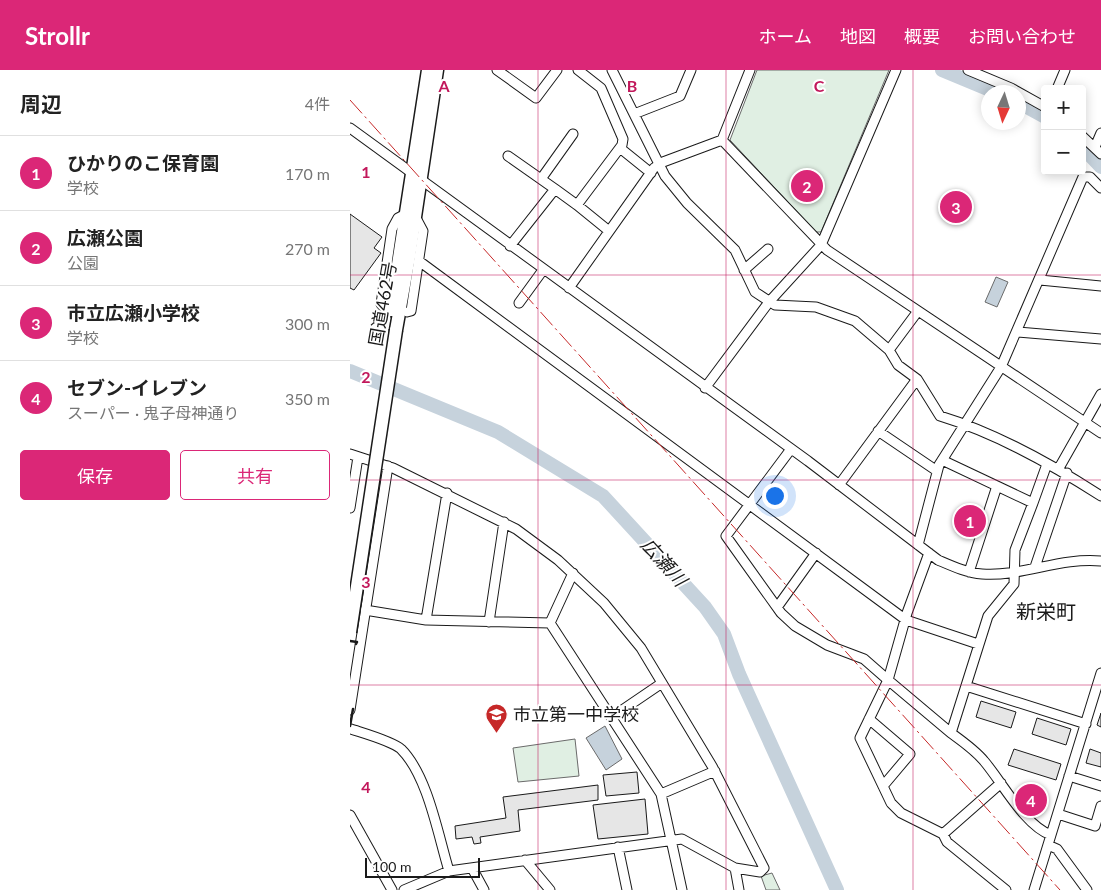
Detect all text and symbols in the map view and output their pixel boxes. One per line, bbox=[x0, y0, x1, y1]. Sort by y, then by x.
text: Strollr bbox=[25, 21, 90, 50]
text: ホーム bbox=[759, 25, 812, 47]
text: 地図 bbox=[840, 25, 876, 47]
text: 概要 bbox=[904, 25, 940, 47]
text: お問い合わせ bbox=[968, 25, 1076, 47]
text: A bbox=[437, 76, 450, 95]
text: B bbox=[627, 76, 637, 95]
text: C bbox=[814, 76, 825, 95]
north arrow bbox=[981, 85, 1026, 130]
map controls bbox=[1041, 85, 1086, 175]
button: + bbox=[1041, 85, 1086, 130]
text: 周辺 bbox=[20, 91, 62, 116]
text: 4件 bbox=[305, 94, 330, 113]
button: − bbox=[1041, 130, 1086, 175]
text: ひかりのこ保育園 bbox=[67, 151, 219, 174]
text: 1 bbox=[361, 162, 371, 181]
text: 1 bbox=[31, 164, 41, 183]
text: 170 m bbox=[285, 164, 330, 183]
pin: 2 bbox=[791, 167, 823, 205]
text: 学校 bbox=[67, 178, 99, 197]
pin: 3 bbox=[940, 188, 972, 226]
text: 広瀬公園 bbox=[67, 226, 143, 249]
text: 2 bbox=[31, 239, 41, 258]
text: 270 m bbox=[285, 239, 330, 258]
text: 公園 bbox=[67, 253, 99, 272]
street label: 国道462号 bbox=[364, 260, 400, 348]
text: 市立広瀬小学校 bbox=[67, 301, 200, 324]
text: 3 bbox=[31, 314, 41, 333]
text: 300 m bbox=[285, 314, 330, 333]
text: 学校 bbox=[67, 328, 99, 347]
text: 2 bbox=[361, 367, 371, 386]
text: セブン-イレブン bbox=[67, 376, 207, 399]
text: 4 bbox=[31, 389, 41, 408]
text: 350 m bbox=[285, 389, 330, 408]
text: スーパー · 鬼子母神通り bbox=[67, 403, 239, 422]
button: 保存 bbox=[20, 450, 170, 500]
button: 共有 bbox=[180, 450, 330, 500]
your location bbox=[762, 483, 788, 509]
pin: 1 bbox=[954, 502, 986, 540]
water label: 広瀬川 bbox=[637, 533, 693, 592]
text: 3 bbox=[361, 572, 371, 591]
district label: 新栄町 bbox=[1016, 599, 1076, 623]
school or university icon: 市立第一中学校 bbox=[485, 703, 509, 734]
place label: 市立第一中学校 bbox=[513, 703, 639, 725]
text: 4 bbox=[361, 777, 371, 796]
pin: 4 bbox=[1015, 781, 1047, 819]
scale bar bbox=[365, 855, 480, 878]
text: 100 m bbox=[372, 858, 411, 875]

